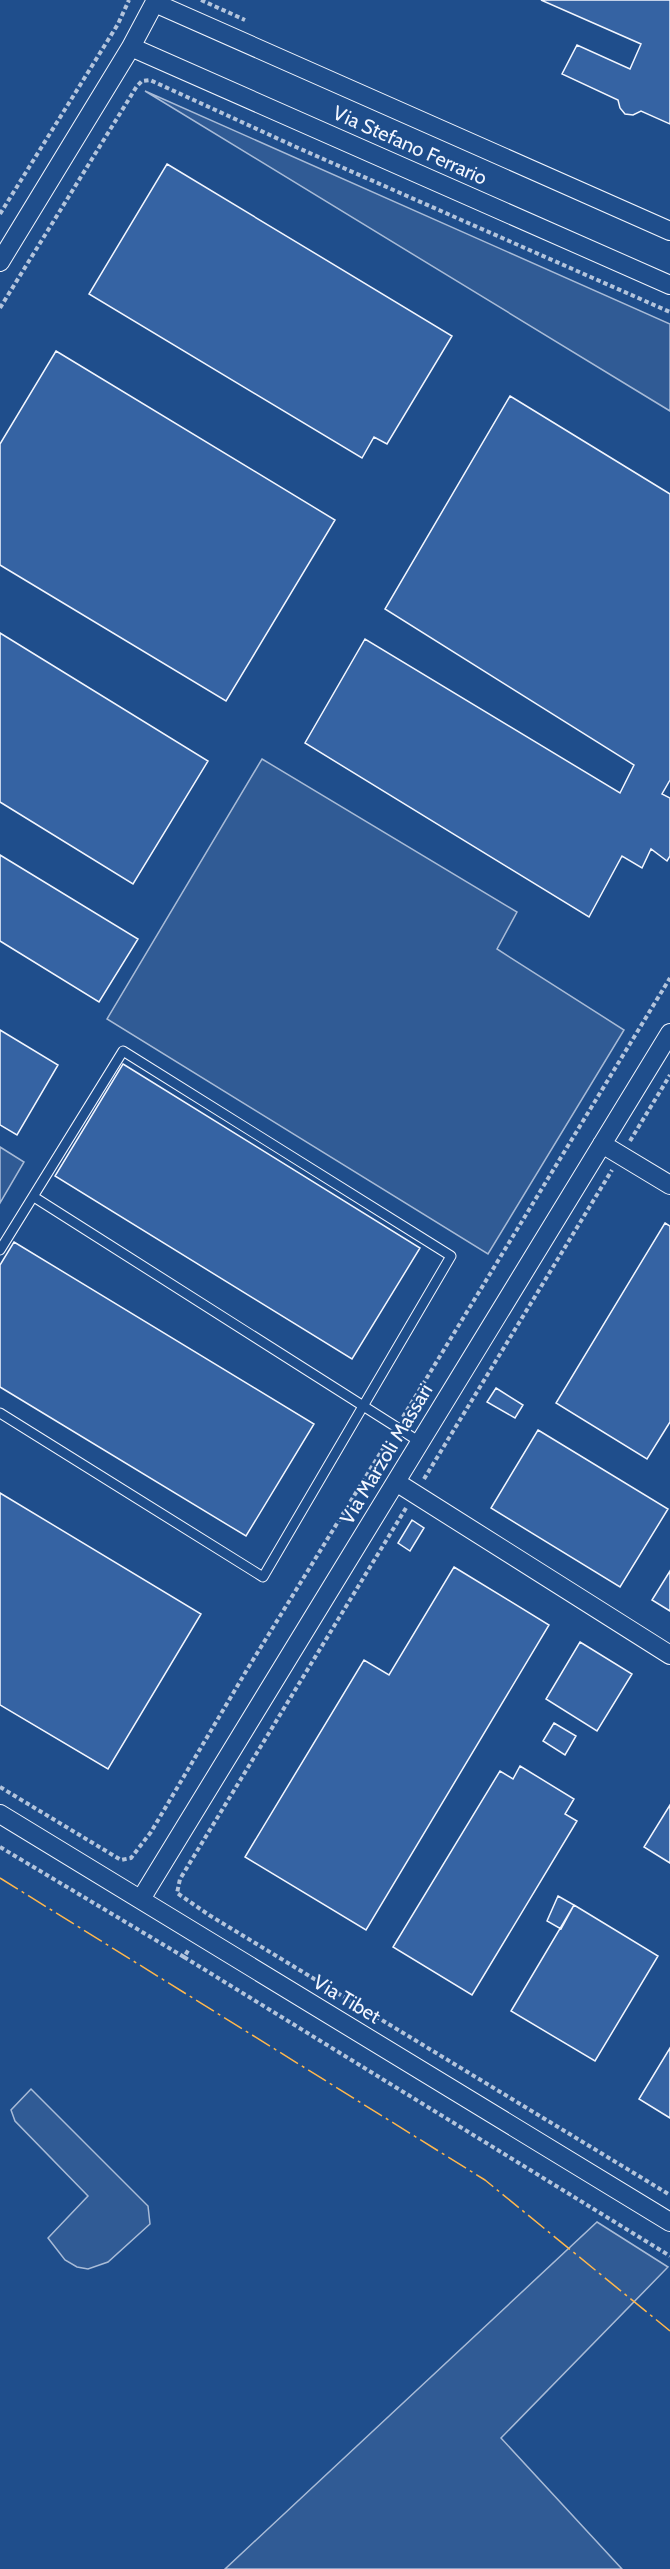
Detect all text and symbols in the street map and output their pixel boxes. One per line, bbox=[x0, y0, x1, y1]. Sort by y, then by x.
street label: Via Stefano Ferrario bbox=[329, 100, 491, 190]
street label: Via Marzoli Massari bbox=[335, 1379, 437, 1529]
street label: Via Tibet bbox=[309, 1970, 385, 2029]

